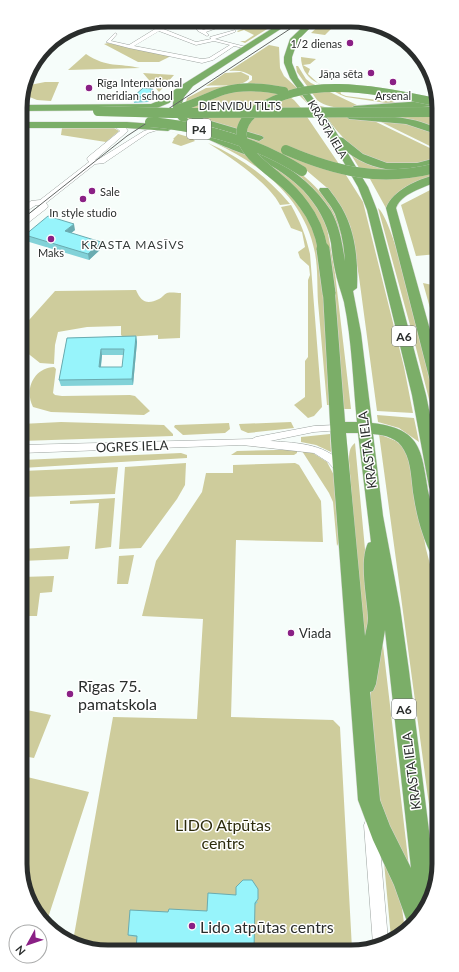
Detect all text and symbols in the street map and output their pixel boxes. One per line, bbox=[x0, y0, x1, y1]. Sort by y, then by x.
place label: 1/2 dienas bbox=[290, 37, 342, 50]
marker: 1/2 dienas bbox=[345, 38, 355, 48]
place label: Jāņa sēta bbox=[319, 67, 363, 80]
marker: Jāņa sēta bbox=[366, 68, 376, 78]
place label: Rīga International meridian school bbox=[97, 76, 182, 102]
marker: Arsenal bbox=[388, 77, 398, 87]
marker: Rīga International meridian school bbox=[84, 83, 94, 93]
place label: Arsenal bbox=[375, 89, 411, 102]
street label: KRASTA IELA bbox=[305, 97, 351, 161]
street label: DIENVIDU TILTS bbox=[199, 99, 281, 112]
road number: P4 bbox=[187, 119, 211, 139]
place label: Sale bbox=[100, 185, 120, 198]
marker: Sale bbox=[87, 186, 97, 196]
marker: In style studio bbox=[78, 194, 88, 204]
place label: In style studio bbox=[49, 206, 117, 219]
marker: Maks bbox=[46, 234, 56, 244]
district label: KRASTA MASĪVS bbox=[81, 237, 185, 252]
place label: Maks bbox=[38, 246, 64, 259]
road number: A6 bbox=[392, 326, 416, 346]
street label: KRASTA IELA bbox=[354, 410, 380, 490]
street label: OGRES IELA bbox=[95, 437, 169, 455]
place label: Viada bbox=[299, 625, 331, 641]
marker: Viada bbox=[286, 628, 296, 638]
place label: Rīgas 75. pamatskola bbox=[78, 676, 157, 713]
marker: Rīgas 75. pamatskola bbox=[65, 689, 75, 699]
road number: A6 bbox=[392, 699, 416, 719]
street label: KRASTA IELA bbox=[398, 731, 424, 811]
park label: LIDO Atpūtas centrs bbox=[175, 815, 271, 852]
place label: Lido atpūtas centrs bbox=[200, 917, 334, 936]
marker: Lido atpūtas centrs bbox=[187, 921, 197, 931]
north arrow bbox=[8, 924, 48, 964]
text: N bbox=[12, 943, 28, 958]

